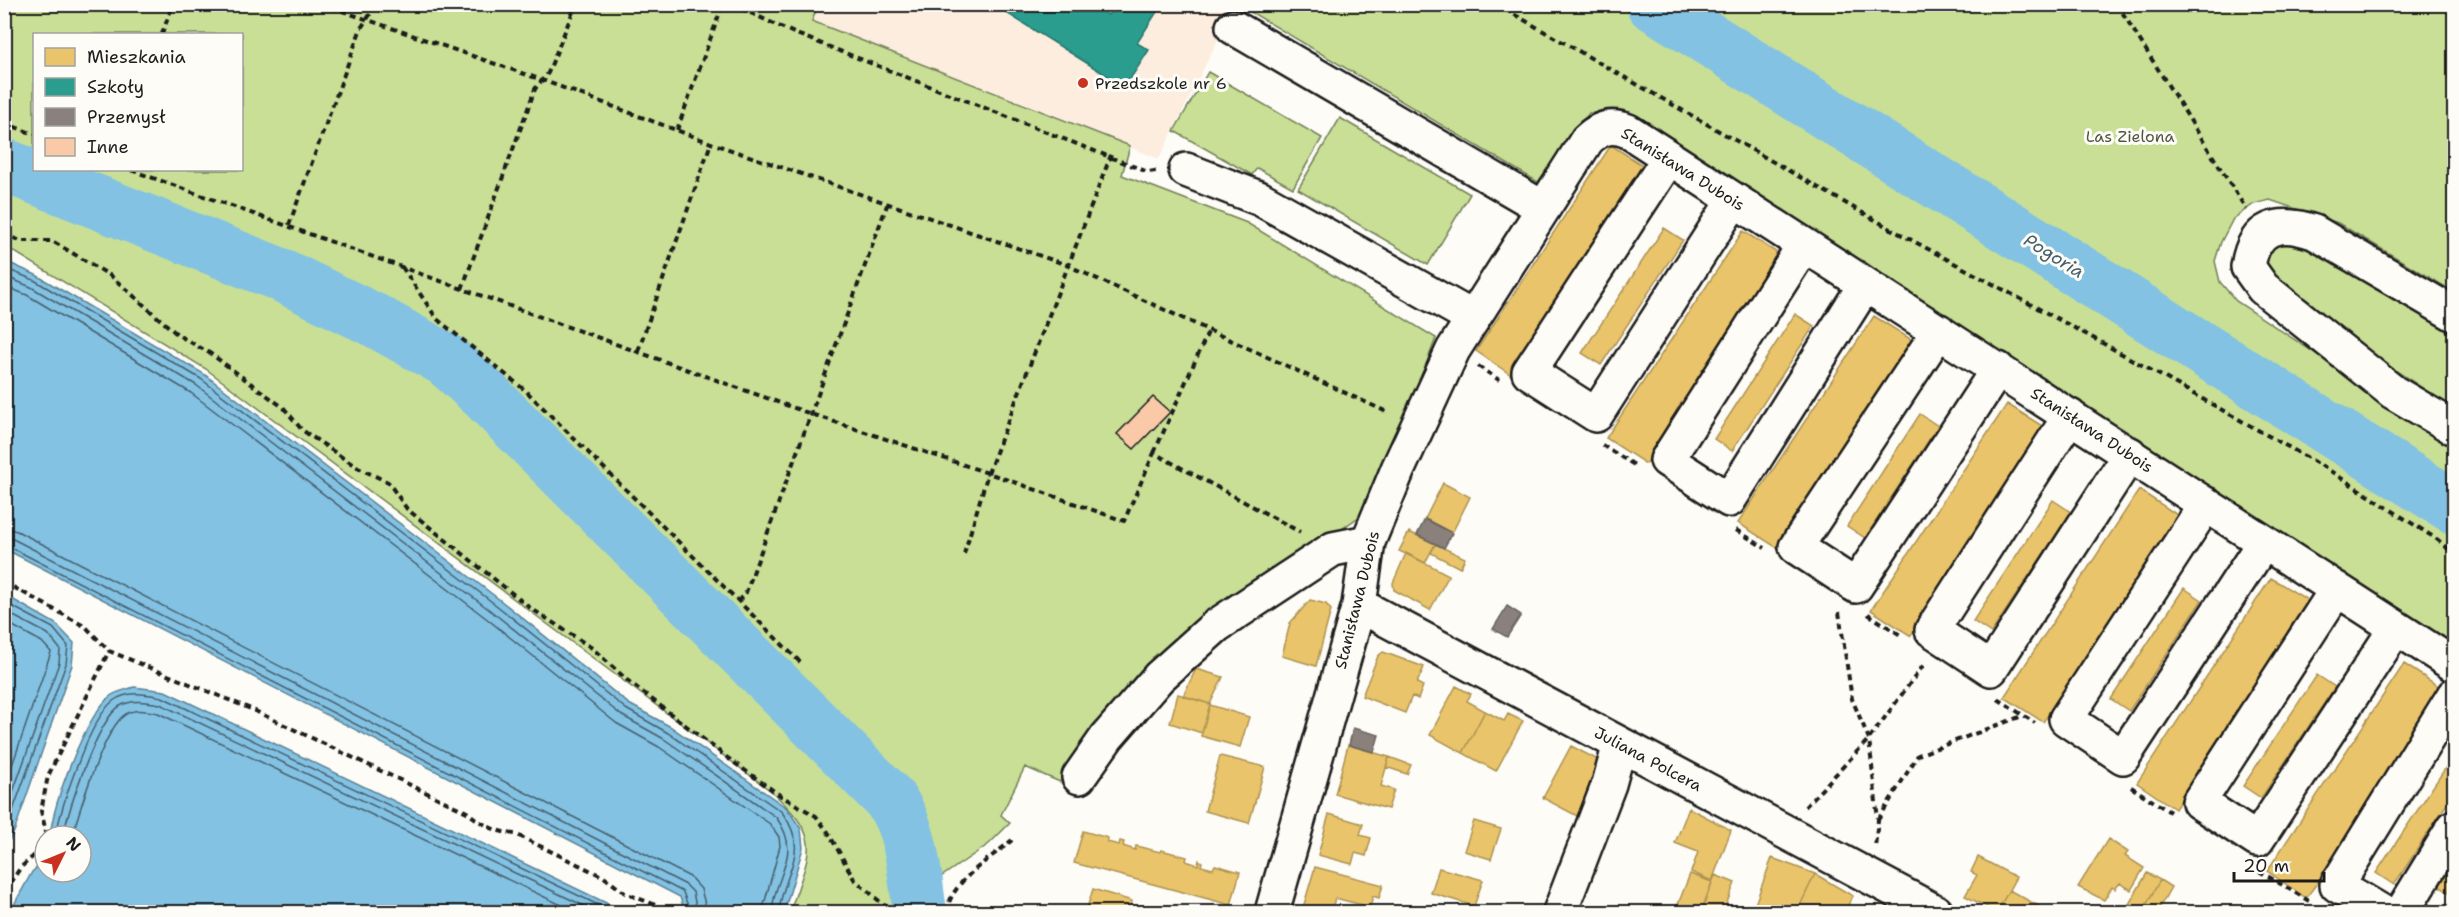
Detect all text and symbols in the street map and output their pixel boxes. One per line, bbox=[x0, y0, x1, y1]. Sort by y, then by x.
legend bbox=[33, 33, 243, 171]
text: Mieszkania bbox=[87, 45, 186, 69]
place label: Przedszkole nr 6 bbox=[1095, 73, 1227, 94]
text: Szkoły bbox=[87, 75, 144, 99]
marker: Przedszkole nr 6 bbox=[1076, 76, 1090, 90]
text: Przemysł bbox=[87, 105, 166, 129]
street label: Stanisława Dubois bbox=[1617, 123, 1749, 216]
park label: Las Zielona bbox=[2086, 126, 2174, 147]
text: Inne bbox=[87, 135, 129, 159]
water label: Pogoria bbox=[2019, 228, 2089, 284]
street label: Stanisława Dubois bbox=[2027, 383, 2157, 477]
street label: Stanisława Dubois bbox=[1330, 529, 1384, 671]
street label: Juliana Polcera bbox=[1591, 722, 1706, 796]
north arrow bbox=[33, 824, 93, 884]
text: N bbox=[62, 832, 86, 856]
scale bar bbox=[2234, 845, 2324, 883]
text: 20 m bbox=[2243, 854, 2289, 878]

